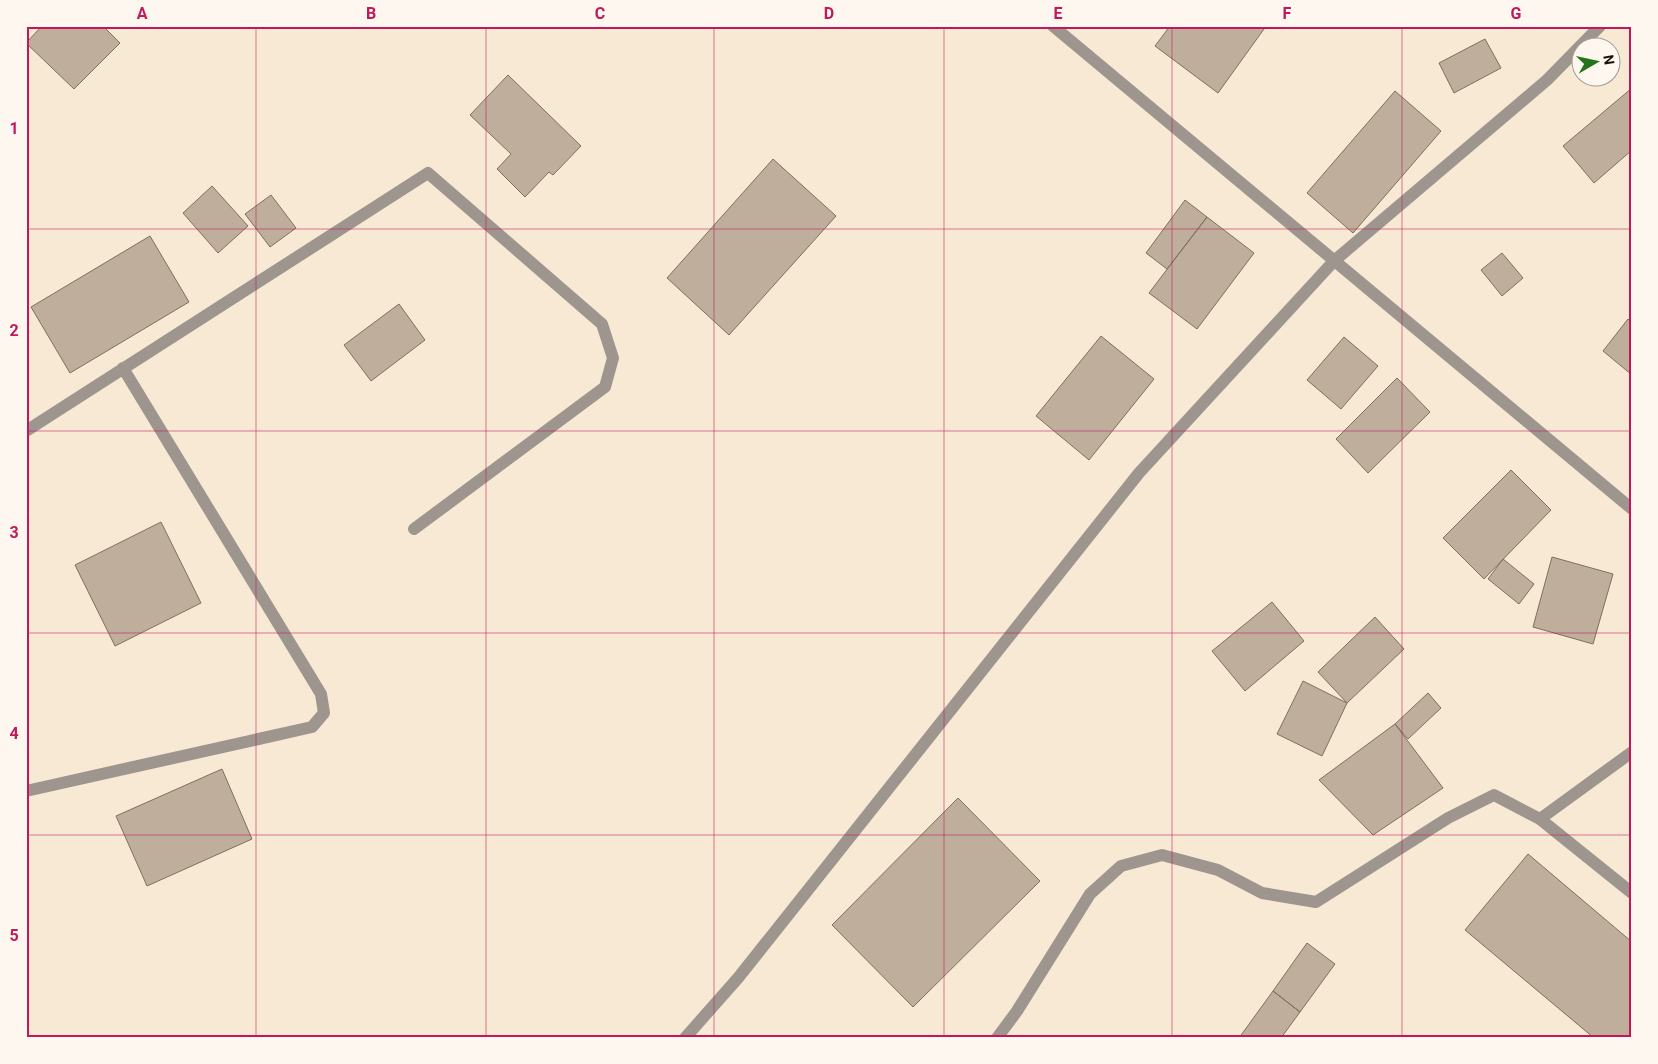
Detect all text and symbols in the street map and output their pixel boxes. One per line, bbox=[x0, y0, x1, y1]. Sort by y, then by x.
text: A bbox=[137, 4, 148, 23]
text: B bbox=[366, 4, 376, 23]
text: C bbox=[595, 4, 605, 23]
text: D bbox=[824, 4, 834, 23]
text: E bbox=[1054, 4, 1063, 23]
text: F bbox=[1283, 4, 1292, 23]
text: G bbox=[1511, 4, 1522, 23]
north arrow bbox=[1570, 38, 1620, 88]
text: N bbox=[1600, 54, 1618, 66]
text: 1 bbox=[9, 119, 19, 138]
text: 2 bbox=[9, 321, 19, 340]
text: 3 bbox=[9, 523, 19, 542]
text: 4 bbox=[9, 724, 19, 743]
text: 5 bbox=[9, 926, 19, 945]

